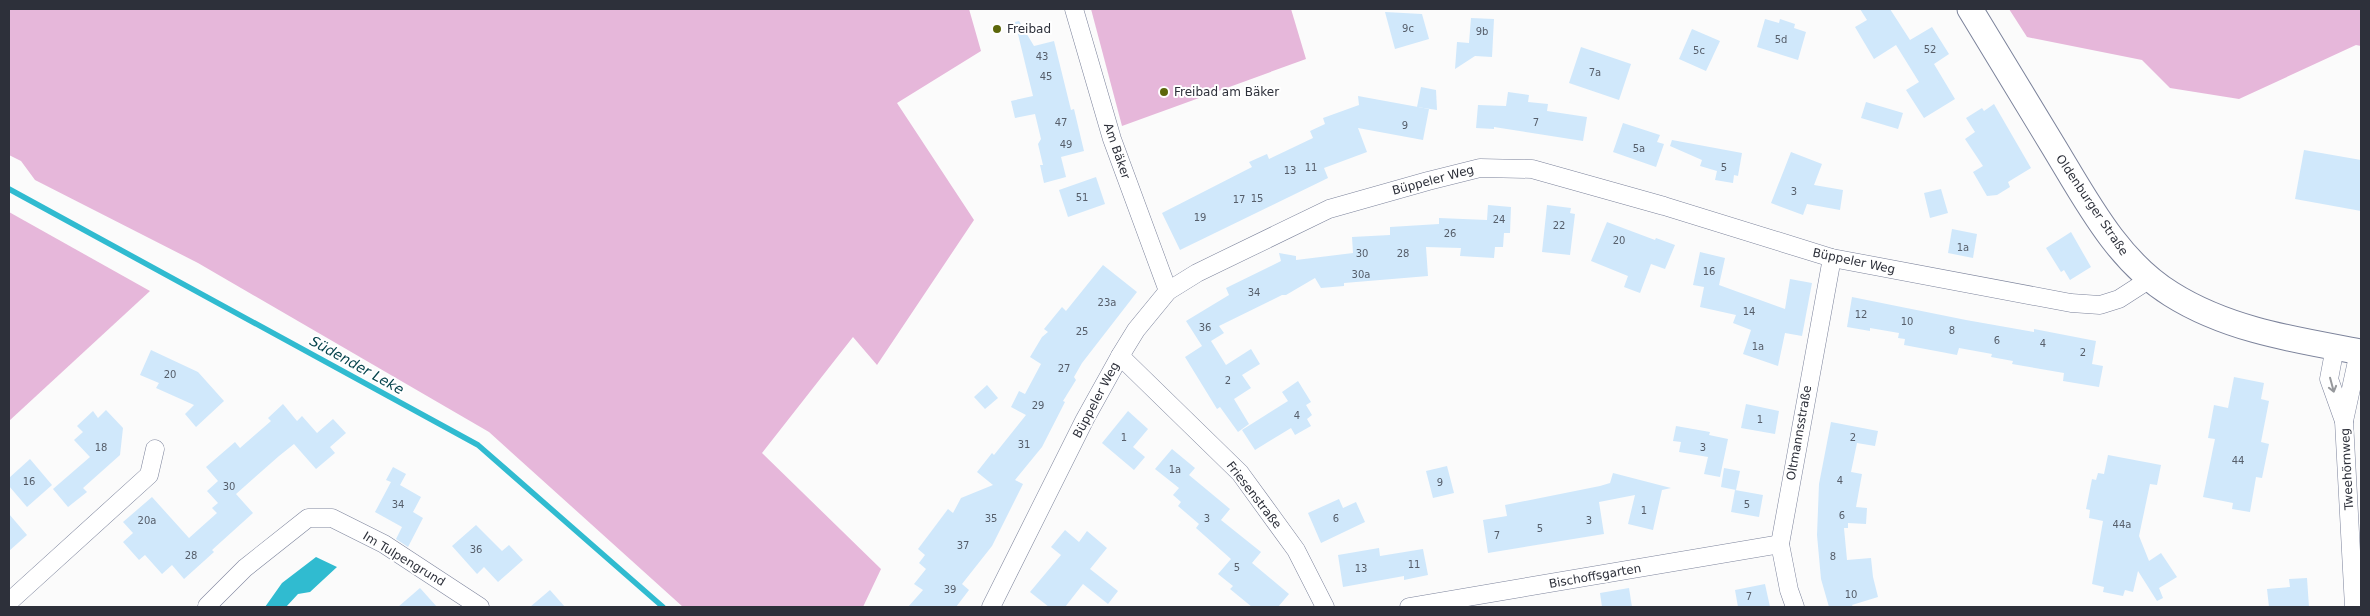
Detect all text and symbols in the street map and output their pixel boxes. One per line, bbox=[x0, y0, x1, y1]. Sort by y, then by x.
place label: Freibad bbox=[1007, 22, 1051, 36]
marker: Freibad bbox=[991, 23, 1003, 35]
house number: 9c bbox=[1402, 23, 1414, 34]
house number: 9b bbox=[1476, 26, 1488, 37]
house number: 5d bbox=[1775, 34, 1787, 45]
house number: 52 bbox=[1924, 44, 1936, 55]
house number: 5c bbox=[1693, 45, 1705, 56]
house number: 43 bbox=[1036, 51, 1048, 62]
house number: 7a bbox=[1589, 67, 1601, 78]
house number: 45 bbox=[1040, 71, 1052, 82]
place label: Freibad am Bäker bbox=[1174, 85, 1279, 99]
marker: Freibad am Bäker bbox=[1158, 86, 1170, 98]
house number: 47 bbox=[1055, 117, 1067, 128]
house number: 7 bbox=[1533, 117, 1539, 128]
house number: 9 bbox=[1402, 120, 1408, 131]
street label: Am Bäker bbox=[1101, 121, 1133, 181]
house number: 49 bbox=[1060, 139, 1072, 150]
house number: 5a bbox=[1633, 143, 1645, 154]
street label: Oldenburger Straße bbox=[2053, 152, 2131, 258]
house number: 11 bbox=[1305, 162, 1317, 173]
street label: Büppeler Weg bbox=[1391, 162, 1475, 198]
house number: 5 bbox=[1721, 162, 1727, 173]
house number: 13 bbox=[1284, 165, 1296, 176]
house number: 3 bbox=[1791, 186, 1797, 197]
house number: 51 bbox=[1076, 192, 1088, 203]
house number: 15 bbox=[1251, 193, 1263, 204]
house number: 17 bbox=[1233, 194, 1245, 205]
house number: 19 bbox=[1194, 212, 1206, 223]
house number: 24 bbox=[1493, 214, 1505, 225]
house number: 22 bbox=[1553, 220, 1565, 231]
house number: 26 bbox=[1444, 228, 1456, 239]
house number: 20 bbox=[1613, 235, 1625, 246]
house number: 1a bbox=[1957, 242, 1969, 253]
street label: Büppeler Weg bbox=[1811, 245, 1897, 277]
house number: 30 bbox=[1356, 248, 1368, 259]
house number: 28 bbox=[1397, 248, 1409, 259]
house number: 16 bbox=[1703, 266, 1715, 277]
house number: 30a bbox=[1352, 269, 1370, 280]
house number: 34 bbox=[1248, 287, 1260, 298]
house number: 23a bbox=[1098, 297, 1116, 308]
house number: 14 bbox=[1743, 306, 1755, 317]
house number: 12 bbox=[1855, 309, 1867, 320]
house number: 10 bbox=[1901, 316, 1913, 327]
house number: 36 bbox=[1199, 322, 1211, 333]
house number: 8 bbox=[1949, 325, 1955, 336]
house number: 25 bbox=[1076, 326, 1088, 337]
water label: Südender Leke bbox=[307, 333, 407, 397]
house number: 6 bbox=[1994, 335, 2000, 346]
house number: 4 bbox=[2040, 338, 2046, 349]
house number: 1a bbox=[1752, 341, 1764, 352]
house number: 2 bbox=[2080, 347, 2086, 358]
street label: Büppeler Weg bbox=[1070, 360, 1122, 440]
house number: 27 bbox=[1058, 363, 1070, 374]
house number: 20 bbox=[164, 369, 176, 380]
house number: 2 bbox=[1225, 375, 1231, 386]
one-way arrow bbox=[2328, 377, 2337, 393]
street label: Oltmannsstraße bbox=[1784, 384, 1814, 482]
house number: 29 bbox=[1032, 400, 1044, 411]
house number: 4 bbox=[1294, 410, 1300, 421]
house number: 1 bbox=[1757, 414, 1763, 425]
street label: Tweehörnweg bbox=[2338, 428, 2356, 511]
house number: 1 bbox=[1121, 432, 1127, 443]
house number: 2 bbox=[1850, 432, 1856, 443]
house number: 31 bbox=[1018, 439, 1030, 450]
house number: 18 bbox=[95, 442, 107, 453]
house number: 3 bbox=[1700, 442, 1706, 453]
house number: 44 bbox=[2232, 455, 2244, 466]
street label: Friesenstraße bbox=[1224, 459, 1284, 531]
house number: 1a bbox=[1169, 464, 1181, 475]
house number: 4 bbox=[1837, 475, 1843, 486]
house number: 16 bbox=[23, 476, 35, 487]
house number: 9 bbox=[1437, 477, 1443, 488]
house number: 30 bbox=[223, 481, 235, 492]
house number: 34 bbox=[392, 499, 404, 510]
house number: 5 bbox=[1744, 499, 1750, 510]
house number: 1 bbox=[1641, 505, 1647, 516]
house number: 6 bbox=[1839, 510, 1845, 521]
house number: 35 bbox=[985, 513, 997, 524]
house number: 3 bbox=[1204, 513, 1210, 524]
house number: 6 bbox=[1333, 513, 1339, 524]
house number: 20a bbox=[138, 515, 156, 526]
house number: 3 bbox=[1586, 515, 1592, 526]
house number: 44a bbox=[2113, 519, 2131, 530]
house number: 5 bbox=[1537, 523, 1543, 534]
street label: Im Tulpengrund bbox=[360, 529, 448, 589]
house number: 7 bbox=[1494, 530, 1500, 541]
house number: 37 bbox=[957, 540, 969, 551]
house number: 36 bbox=[470, 544, 482, 555]
house number: 28 bbox=[185, 550, 197, 561]
house number: 8 bbox=[1830, 551, 1836, 562]
house number: 11 bbox=[1408, 559, 1420, 570]
street label: Bischoffsgarten bbox=[1548, 561, 1642, 591]
house number: 5 bbox=[1234, 562, 1240, 573]
house number: 13 bbox=[1355, 563, 1367, 574]
house number: 39 bbox=[944, 584, 956, 595]
house number: 10 bbox=[1845, 589, 1857, 600]
house number: 7 bbox=[1746, 591, 1752, 602]

